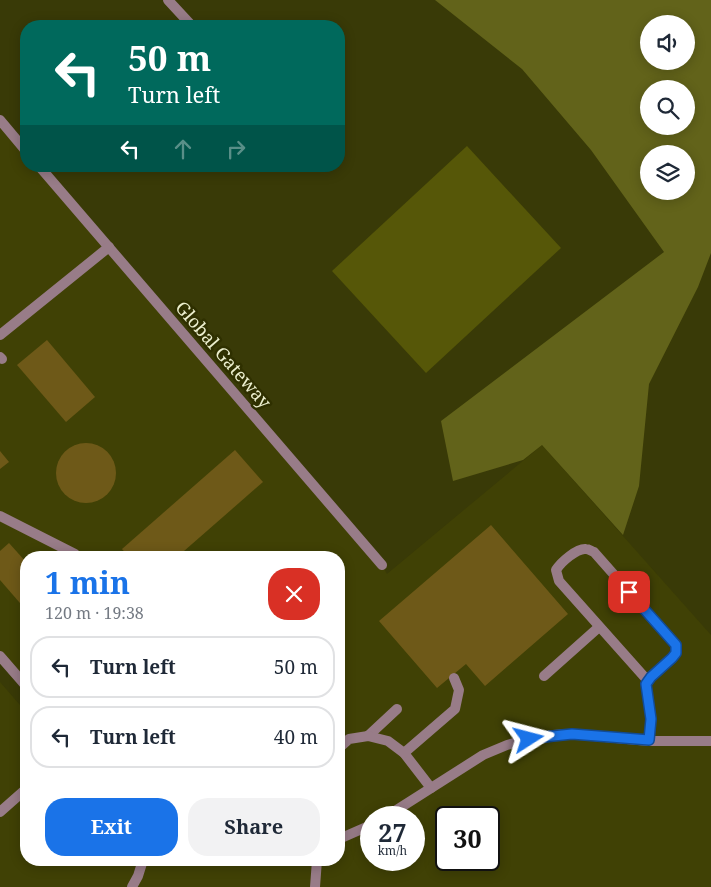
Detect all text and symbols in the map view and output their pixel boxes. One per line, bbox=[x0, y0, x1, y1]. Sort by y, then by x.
map controls bbox=[640, 15, 695, 200]
button: sound bbox=[640, 15, 695, 70]
text: 50 m bbox=[128, 34, 211, 81]
icon: left bbox=[45, 40, 110, 105]
text: Turn left bbox=[128, 79, 220, 109]
button: search bbox=[640, 80, 695, 135]
icon: left bbox=[116, 135, 144, 163]
icon: ahead bbox=[169, 135, 197, 163]
icon: right bbox=[222, 135, 250, 163]
button: layers bbox=[640, 145, 695, 200]
street label: Global Gateway bbox=[171, 296, 278, 414]
text: 1 min bbox=[45, 562, 130, 603]
button: close bbox=[268, 568, 320, 620]
pin bbox=[608, 571, 650, 613]
icon: arrive bbox=[615, 578, 643, 606]
text: 120 m · 19:38 bbox=[45, 602, 144, 624]
icon: left bbox=[47, 653, 75, 681]
text: Turn left bbox=[90, 654, 176, 680]
text: 50 m bbox=[274, 654, 318, 680]
position arrow bbox=[502, 712, 554, 764]
icon: left bbox=[47, 723, 75, 751]
text: Turn left bbox=[90, 724, 176, 750]
text: 40 m bbox=[274, 724, 318, 750]
button: Exit bbox=[45, 798, 178, 856]
button: Share bbox=[188, 798, 320, 856]
speed limit sign: 30 bbox=[435, 806, 500, 871]
text: 27 bbox=[378, 815, 407, 849]
text: km/h bbox=[378, 842, 407, 859]

